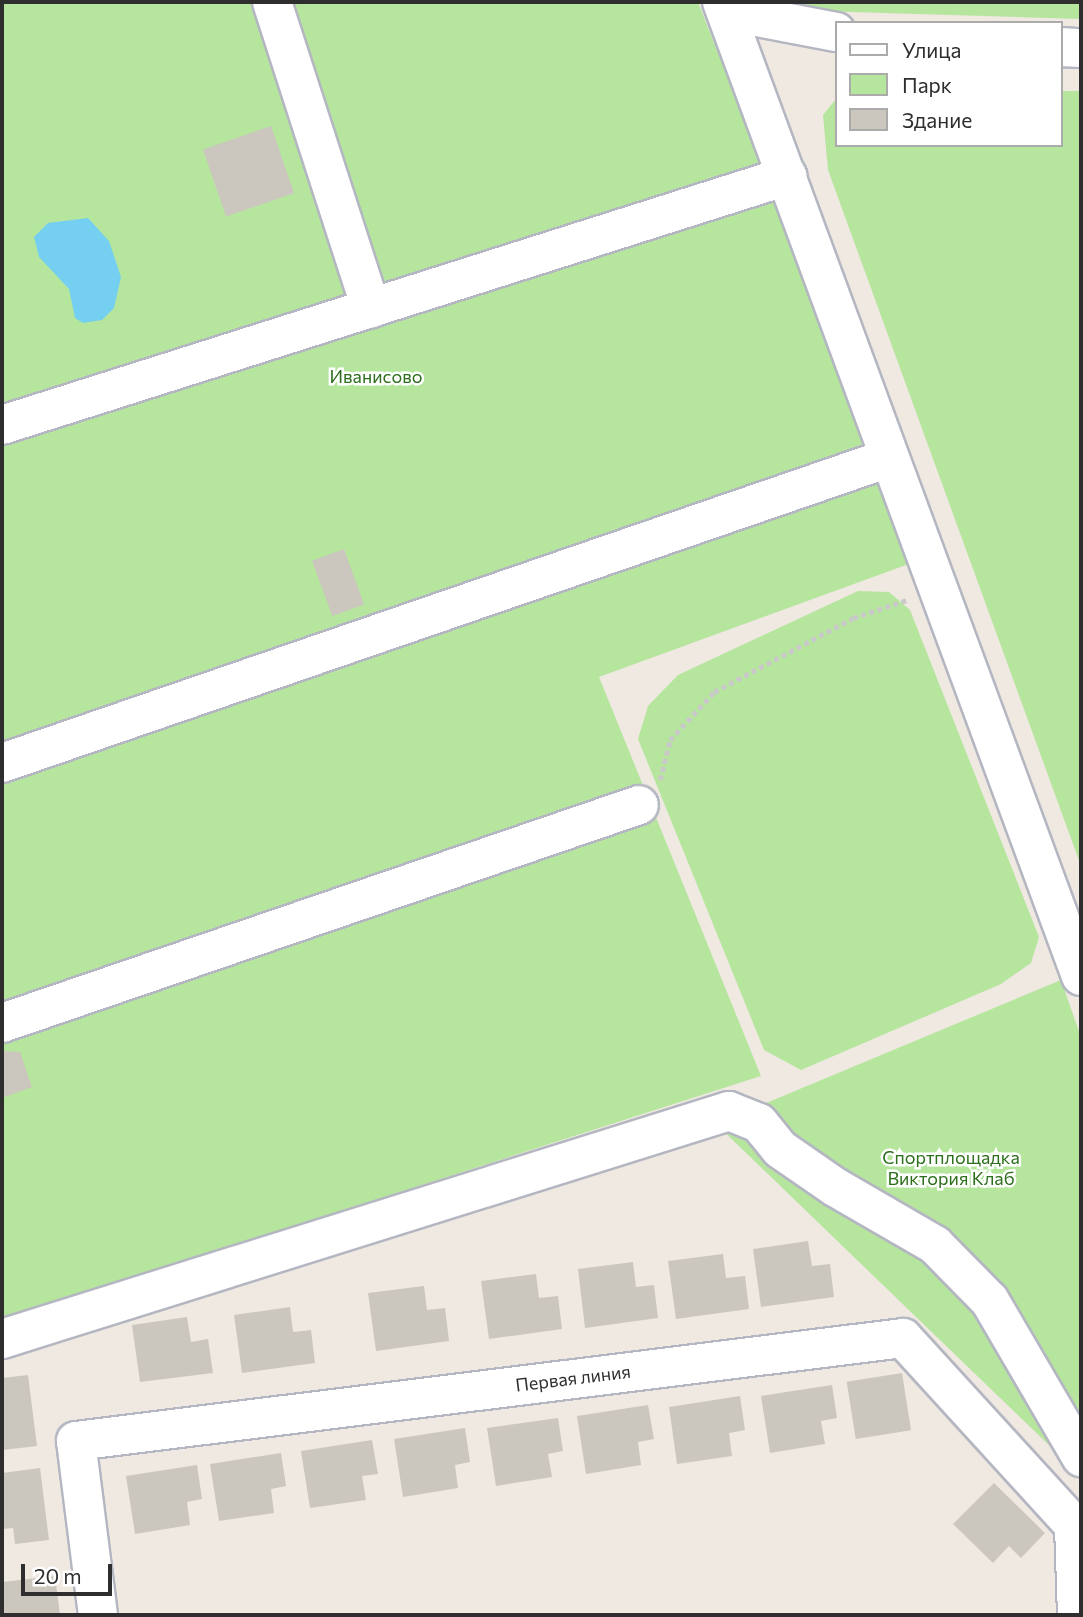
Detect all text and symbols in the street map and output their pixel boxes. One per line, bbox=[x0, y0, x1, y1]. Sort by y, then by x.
legend bbox=[834, 21, 1062, 147]
text: Улица bbox=[902, 37, 961, 62]
text: Парк bbox=[902, 72, 952, 97]
text: Здание bbox=[902, 107, 972, 132]
park label: Иванисово bbox=[330, 365, 422, 387]
park label: Спортплощадка Виктория Клаб bbox=[882, 1147, 1020, 1190]
street label: Первая линия bbox=[514, 1360, 632, 1396]
scale bar bbox=[24, 1550, 116, 1594]
text: 20 m bbox=[34, 1563, 82, 1588]

